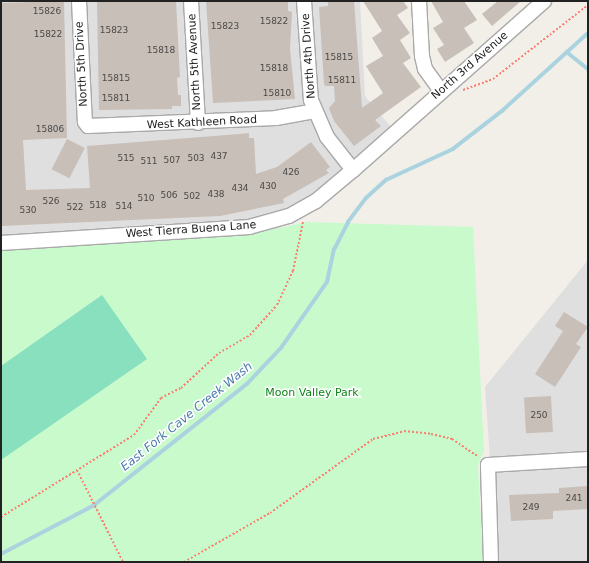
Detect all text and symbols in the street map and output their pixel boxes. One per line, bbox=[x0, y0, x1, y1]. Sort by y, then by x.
house number: 15826 bbox=[33, 6, 61, 16]
street label: North 5th Avenue bbox=[186, 13, 204, 111]
street label: North 4th Drive bbox=[299, 13, 319, 99]
house number: 15822 bbox=[260, 16, 288, 26]
street label: North 5th Drive bbox=[73, 21, 91, 107]
house number: 15823 bbox=[211, 21, 239, 31]
house number: 15823 bbox=[100, 25, 128, 35]
house number: 15822 bbox=[34, 29, 62, 39]
street label: North 3rd Avenue bbox=[429, 29, 511, 103]
house number: 15818 bbox=[147, 45, 175, 55]
house number: 15815 bbox=[325, 52, 353, 62]
house number: 15818 bbox=[260, 63, 288, 73]
house number: 15815 bbox=[102, 73, 130, 83]
house number: 15811 bbox=[328, 75, 356, 85]
house number: 15810 bbox=[263, 88, 291, 98]
house number: 15811 bbox=[102, 93, 130, 103]
street label: West Kathleen Road bbox=[147, 114, 257, 132]
house number: 15806 bbox=[36, 124, 64, 134]
house number: 437 bbox=[210, 151, 228, 161]
house number: 515 bbox=[117, 153, 135, 163]
house number: 503 bbox=[187, 153, 205, 163]
house number: 507 bbox=[163, 155, 181, 165]
house number: 511 bbox=[140, 156, 158, 166]
house number: 426 bbox=[282, 167, 300, 177]
house number: 430 bbox=[259, 181, 277, 191]
house number: 434 bbox=[231, 183, 249, 193]
house number: 438 bbox=[207, 189, 225, 199]
house number: 506 bbox=[160, 190, 178, 200]
house number: 502 bbox=[183, 191, 201, 201]
house number: 510 bbox=[137, 193, 155, 203]
house number: 526 bbox=[42, 196, 60, 206]
house number: 518 bbox=[89, 200, 107, 210]
house number: 514 bbox=[115, 201, 133, 211]
house number: 522 bbox=[66, 202, 84, 212]
house number: 530 bbox=[19, 205, 37, 215]
street label: West Tierra Buena Lane bbox=[125, 219, 257, 241]
water label: East Fork Cave Creek Wash bbox=[118, 360, 256, 474]
park label: Moon Valley Park bbox=[265, 386, 359, 400]
house number: 250 bbox=[530, 410, 548, 420]
house number: 241 bbox=[565, 493, 583, 503]
house number: 249 bbox=[522, 502, 540, 512]

